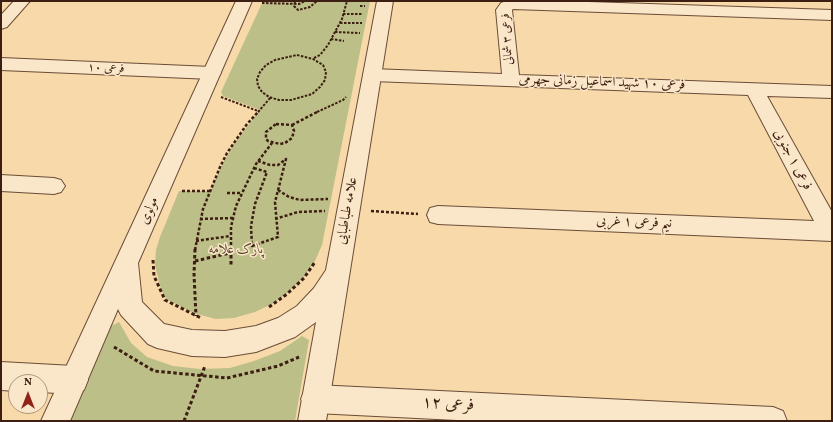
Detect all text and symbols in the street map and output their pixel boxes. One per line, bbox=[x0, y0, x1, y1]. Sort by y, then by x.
street label: فرعی ۳ شمالی bbox=[499, 13, 517, 65]
street label: فرعی ۱۰ bbox=[87, 61, 125, 77]
street label: فرعی ۱۰ شهید اسماعیل زمانی جهرمی bbox=[518, 72, 686, 94]
street label: فرعی ۱ جنوبی bbox=[769, 127, 815, 193]
street label: علامه طباطبایی bbox=[334, 176, 362, 246]
street label: مولوی bbox=[137, 195, 163, 227]
street label: نیم فرعی ۱ غربی bbox=[596, 213, 672, 233]
park label: پارک علامه bbox=[209, 242, 263, 258]
north arrow bbox=[8, 374, 48, 414]
text: N bbox=[24, 375, 32, 390]
street label: فرعی ۱۲ bbox=[421, 393, 475, 417]

